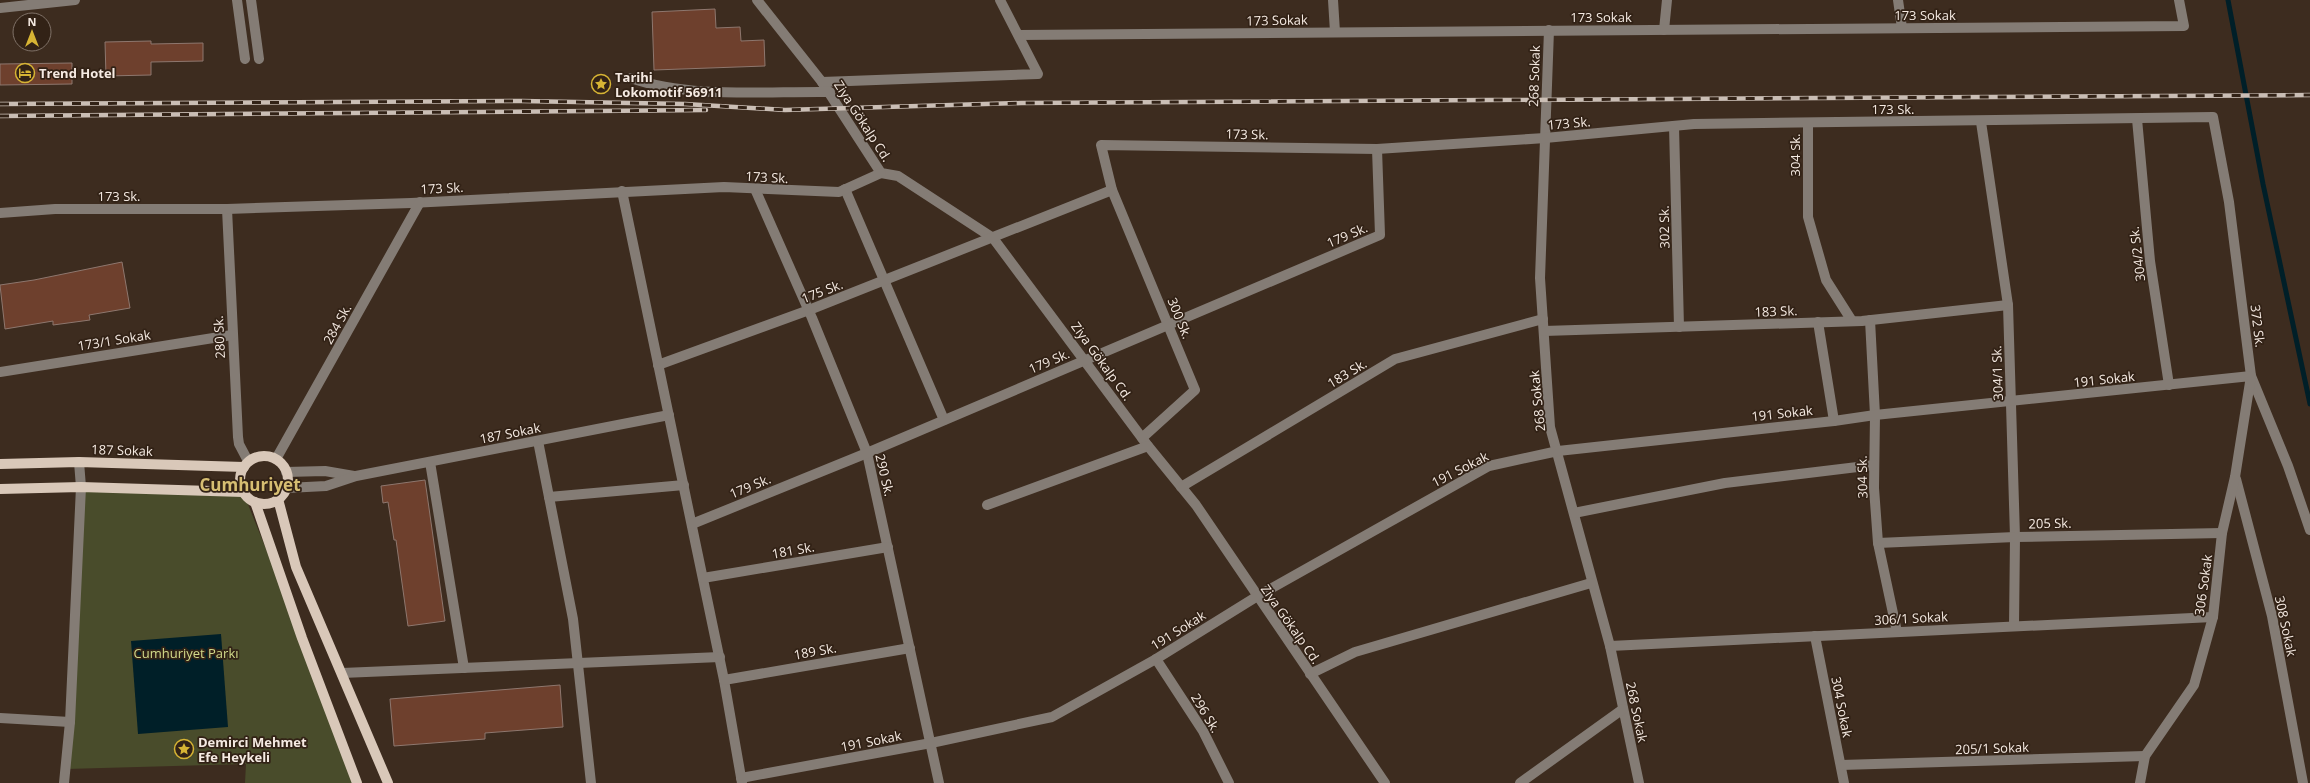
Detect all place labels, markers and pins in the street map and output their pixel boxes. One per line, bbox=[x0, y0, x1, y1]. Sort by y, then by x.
hotel icon: Trend Hotel bbox=[14, 62, 36, 84]
place label: Trend Hotel bbox=[39, 64, 116, 82]
place label: Tarihi Lokomotif 56911 bbox=[615, 68, 723, 101]
place icon: Tarihi Lokomotif 56911 bbox=[590, 73, 612, 95]
place label: Demirci Mehmet Efe Heykeli bbox=[198, 733, 307, 766]
place icon: Demirci Mehmet Efe Heykeli bbox=[173, 738, 195, 760]

